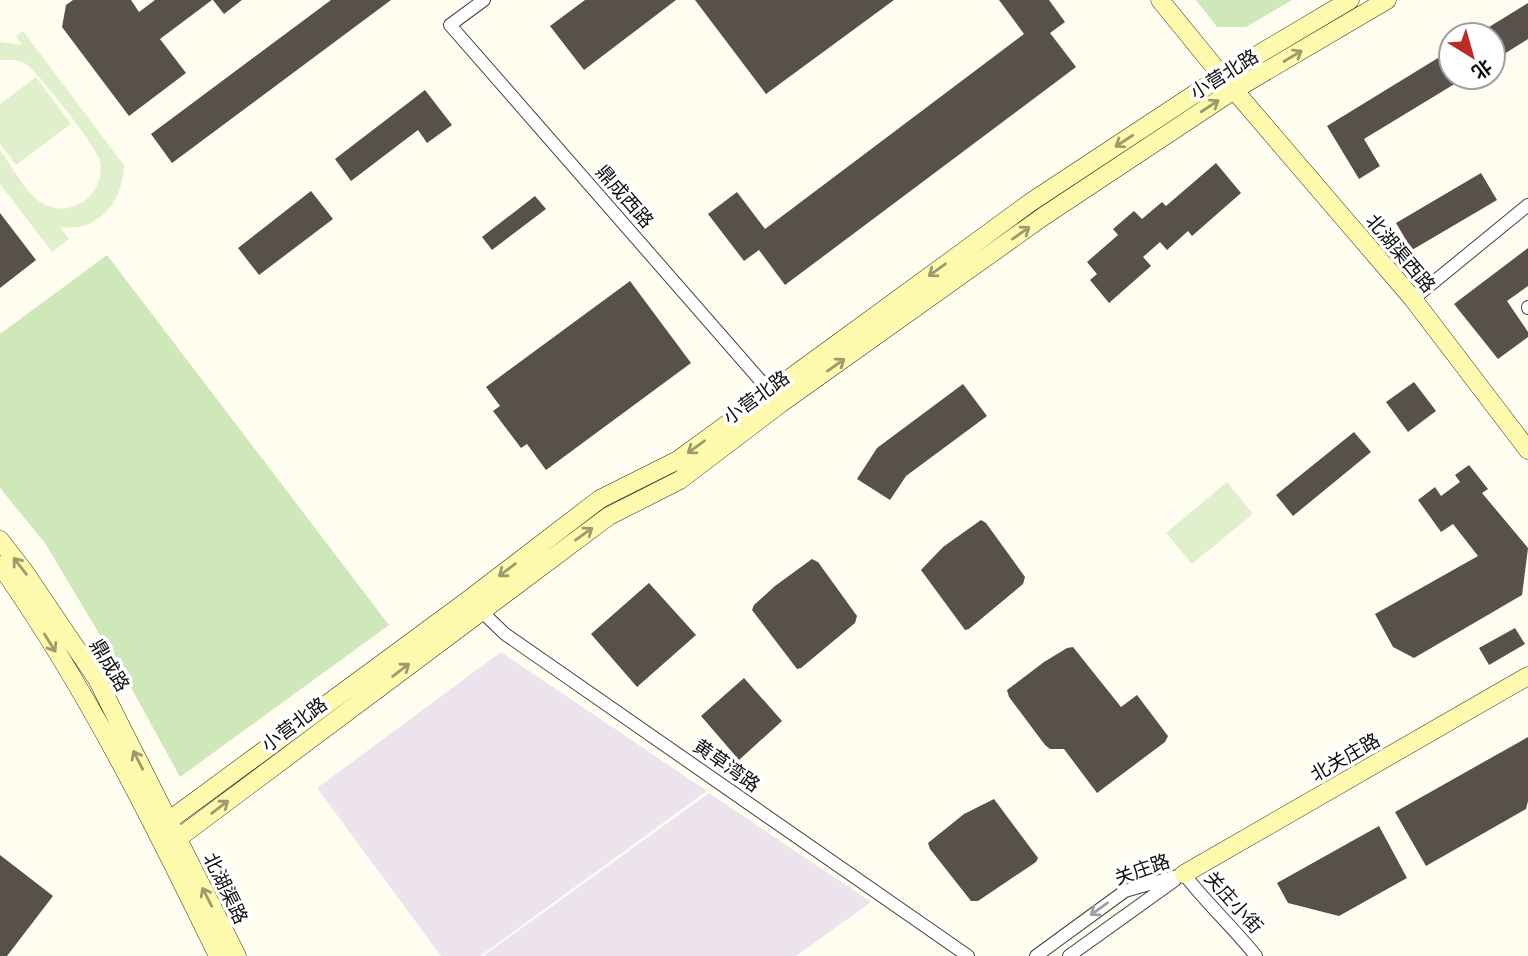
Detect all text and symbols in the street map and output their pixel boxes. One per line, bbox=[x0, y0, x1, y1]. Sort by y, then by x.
north arrow bbox=[1437, 21, 1507, 91]
street label: 小营北路 bbox=[1186, 45, 1262, 103]
one-way arrow bbox=[1283, 48, 1303, 62]
text: 北 bbox=[1468, 55, 1496, 83]
one-way arrow bbox=[1200, 99, 1219, 114]
one-way arrow bbox=[1114, 134, 1134, 148]
street label: 鼎成西路 bbox=[592, 161, 657, 232]
street label: 北湖渠西路 bbox=[1362, 210, 1439, 296]
one-way arrow bbox=[1011, 225, 1030, 240]
one-way arrow bbox=[928, 263, 947, 278]
one-way arrow bbox=[826, 358, 845, 372]
street label: 小营北路 bbox=[719, 367, 793, 428]
one-way arrow bbox=[687, 440, 706, 454]
one-way arrow bbox=[575, 527, 593, 542]
one-way arrow bbox=[12, 557, 27, 575]
one-way arrow bbox=[498, 563, 517, 578]
one-way arrow bbox=[44, 633, 58, 653]
street label: 鼎成路 bbox=[86, 635, 133, 695]
one-way arrow bbox=[392, 662, 410, 677]
street label: 小营北路 bbox=[258, 693, 331, 756]
street label: 北关庄路 bbox=[1307, 729, 1383, 786]
street label: 黄草湾路 bbox=[690, 735, 764, 796]
one-way arrow bbox=[131, 750, 144, 771]
one-way arrow bbox=[210, 799, 229, 814]
street label: 北湖渠路 bbox=[199, 849, 252, 927]
street label: 关庄路 bbox=[1112, 850, 1173, 889]
street label: 关庄小街 bbox=[1200, 867, 1267, 938]
one-way arrow bbox=[200, 887, 214, 908]
one-way arrow bbox=[1091, 902, 1109, 917]

